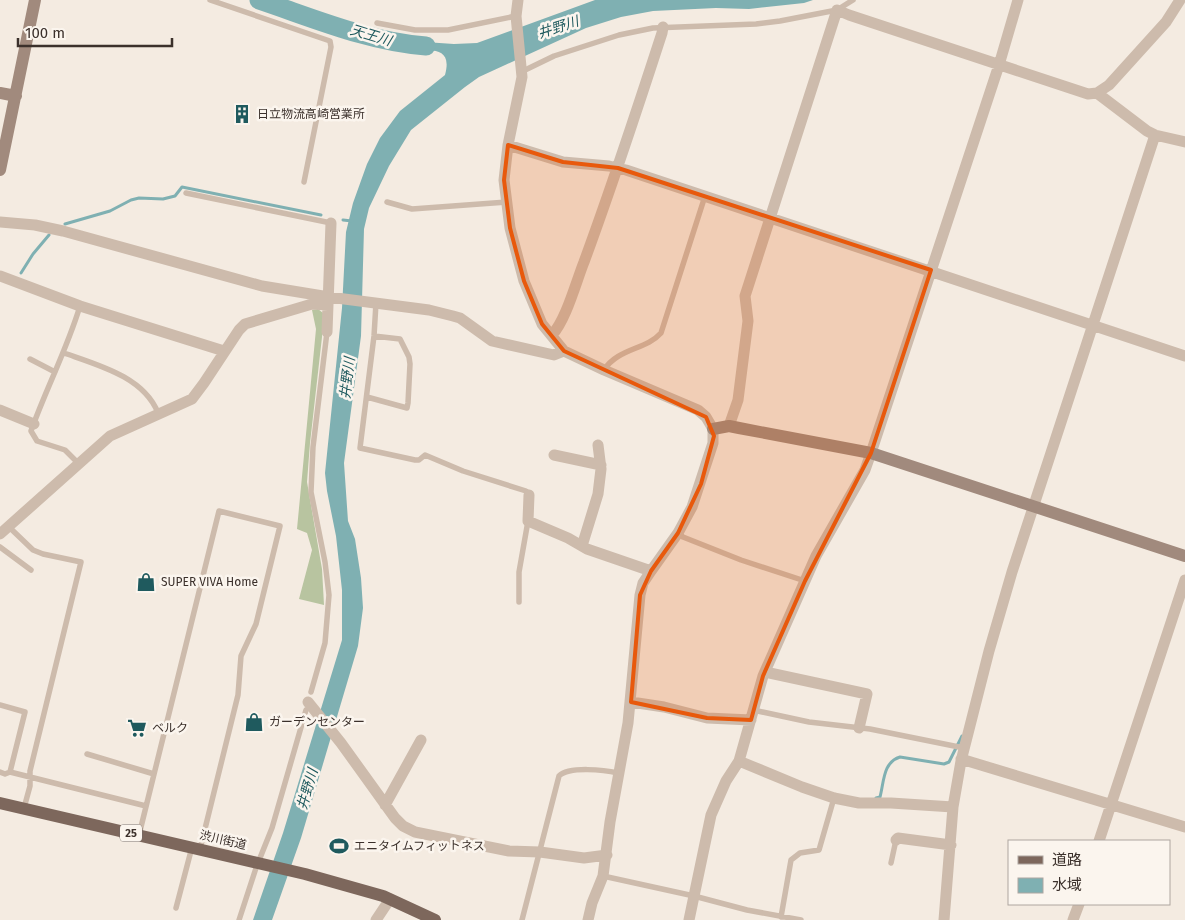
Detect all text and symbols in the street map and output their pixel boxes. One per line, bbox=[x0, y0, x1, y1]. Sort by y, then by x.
water label: 井野川 bbox=[536, 12, 583, 42]
scale bar bbox=[18, 15, 171, 47]
water label: 天王川 bbox=[348, 21, 395, 50]
text: 100 m bbox=[25, 24, 65, 42]
building icon: 日立物流高崎営業所 bbox=[231, 103, 253, 125]
place label: 日立物流高崎営業所 bbox=[257, 107, 365, 121]
water label: 井野川 bbox=[337, 354, 359, 400]
shop icon: SUPER VIVA Home bbox=[135, 571, 157, 593]
place label: SUPER VIVA Home bbox=[161, 575, 258, 589]
shop icon: ガーデンセンター bbox=[243, 711, 265, 733]
place label: ガーデンセンター bbox=[269, 715, 365, 729]
supermarket icon: ベルク bbox=[126, 717, 148, 739]
place label: ベルク bbox=[152, 721, 188, 735]
water label: 井野川 bbox=[294, 765, 322, 812]
road number: 25 bbox=[120, 824, 142, 841]
street label: 渋川街道 bbox=[198, 828, 248, 852]
sports icon: エニタイムフィットネス bbox=[328, 835, 350, 857]
place label: エニタイムフィットネス bbox=[354, 839, 485, 853]
legend bbox=[1008, 840, 1170, 905]
text: 道路 bbox=[1052, 851, 1082, 869]
text: 水域 bbox=[1052, 876, 1082, 894]

